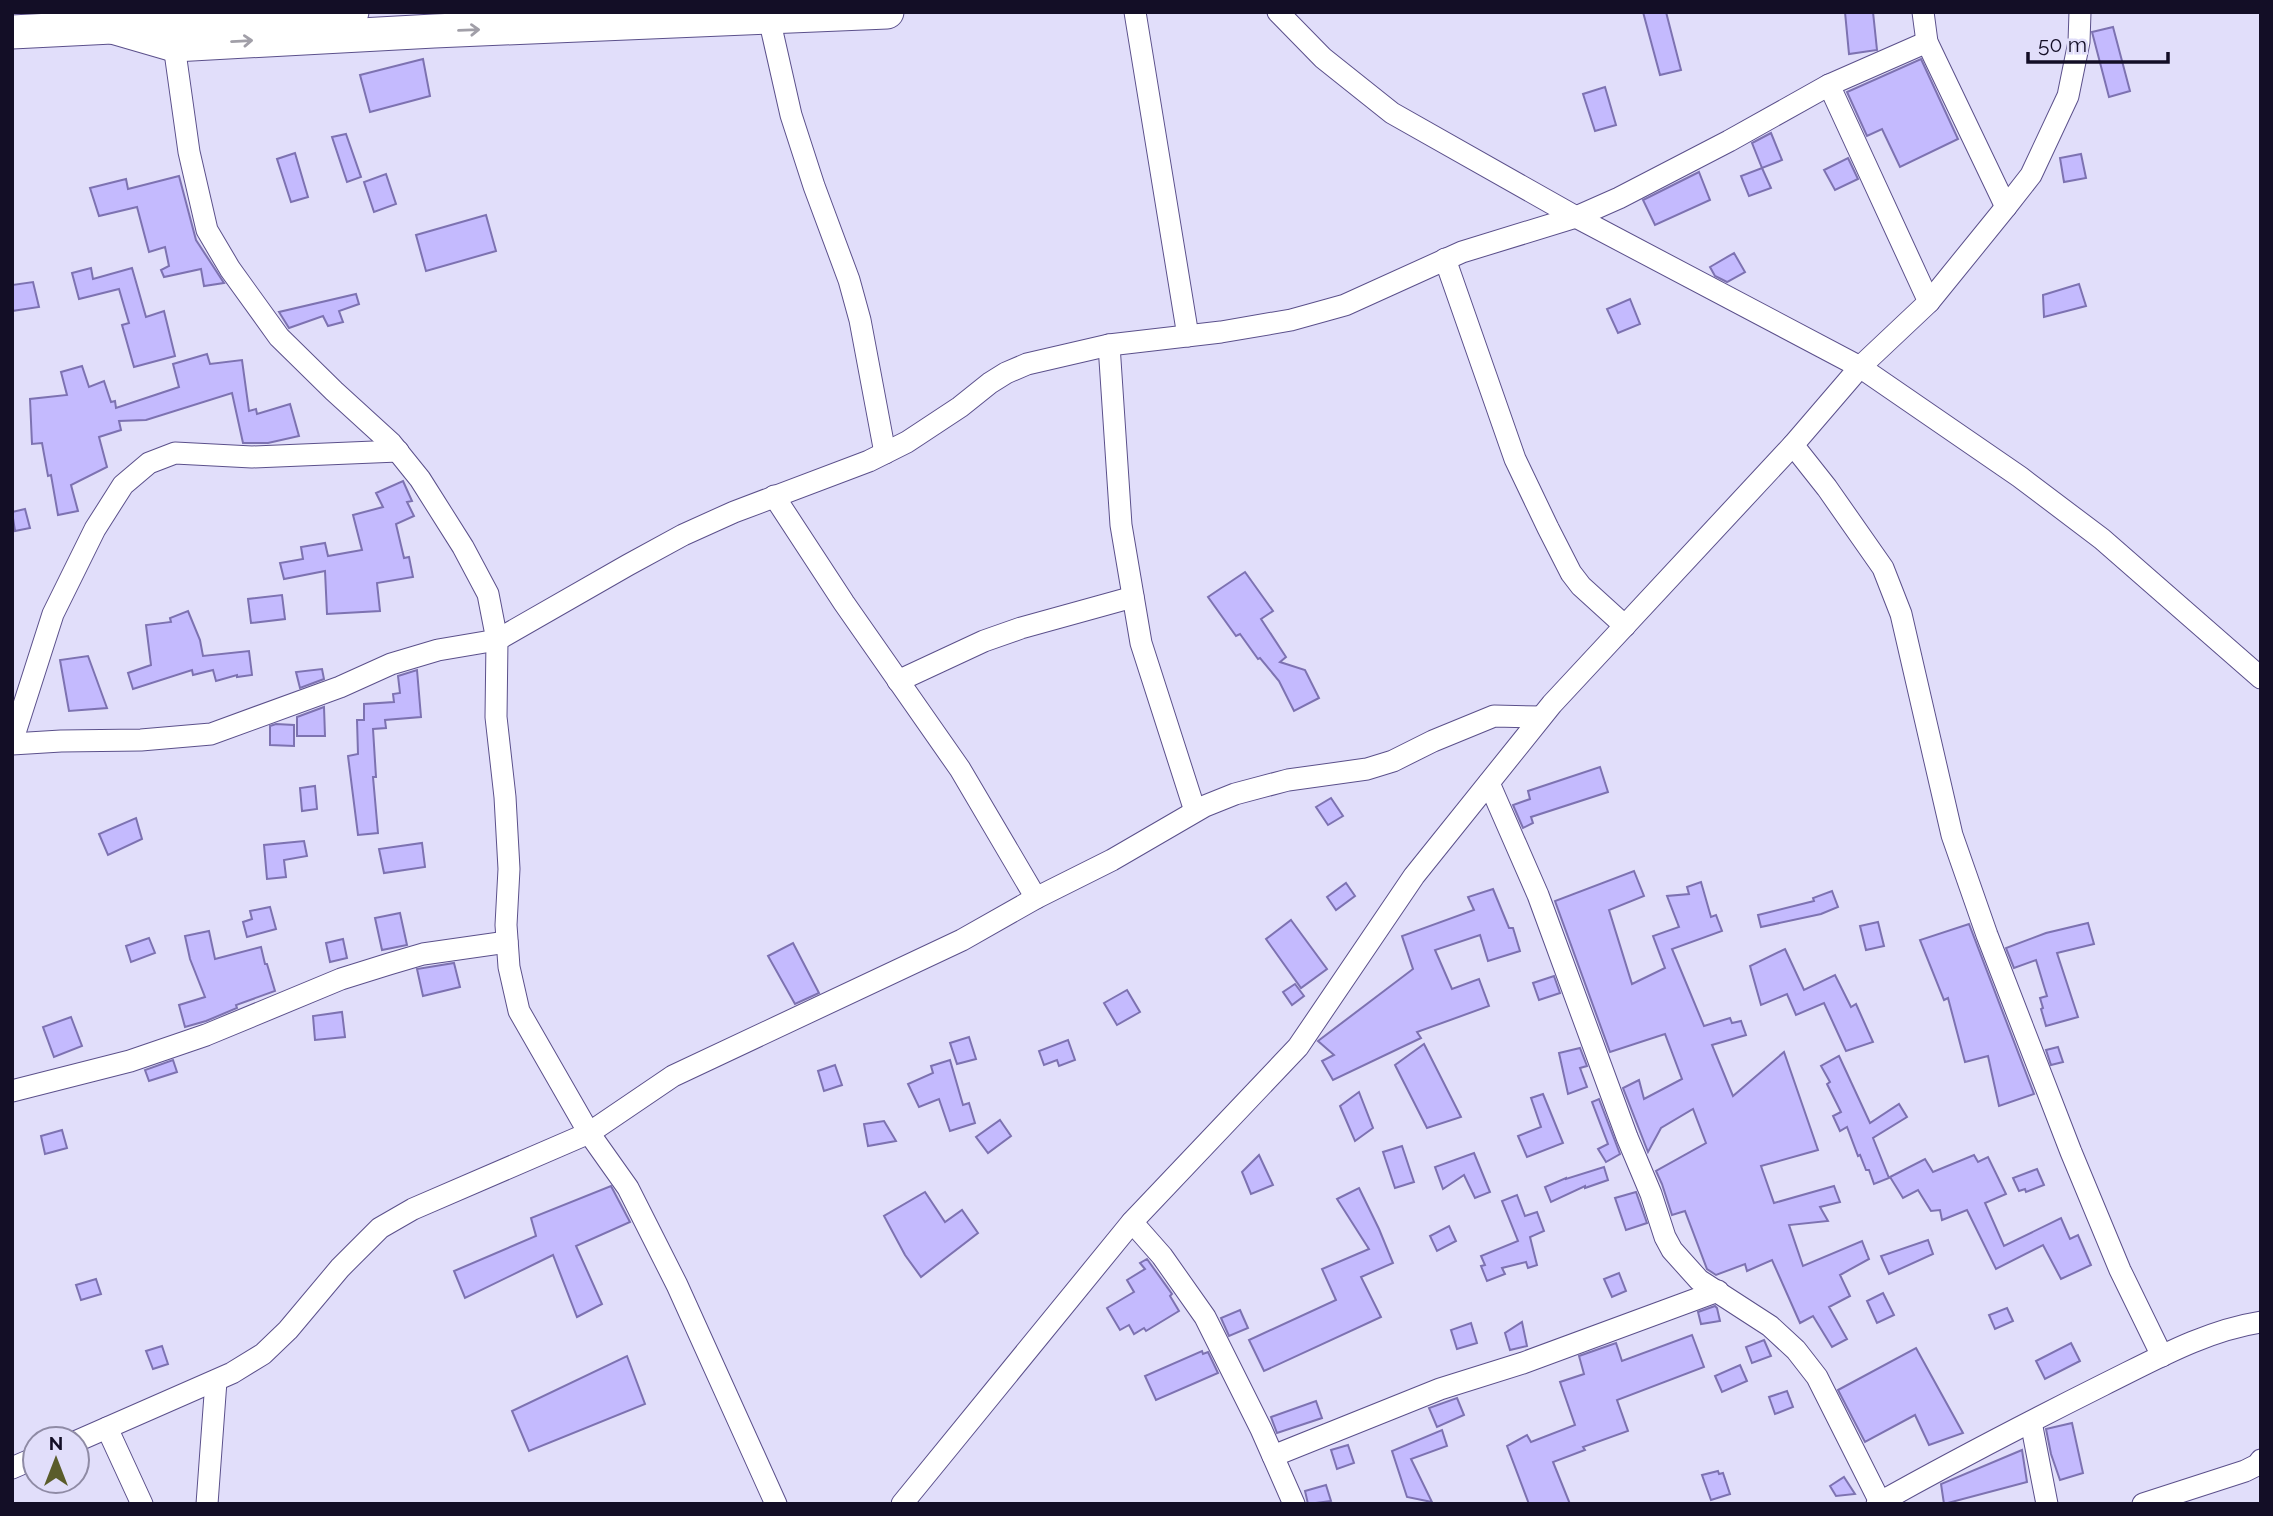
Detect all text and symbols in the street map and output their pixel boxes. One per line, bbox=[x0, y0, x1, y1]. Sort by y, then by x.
scale bar bbox=[2028, 21, 2168, 65]
one-way arrow bbox=[458, 23, 481, 36]
text: 50 m bbox=[2038, 32, 2087, 57]
one-way arrow bbox=[230, 35, 253, 48]
north arrow bbox=[21, 1425, 91, 1495]
text: N bbox=[49, 1432, 63, 1454]

